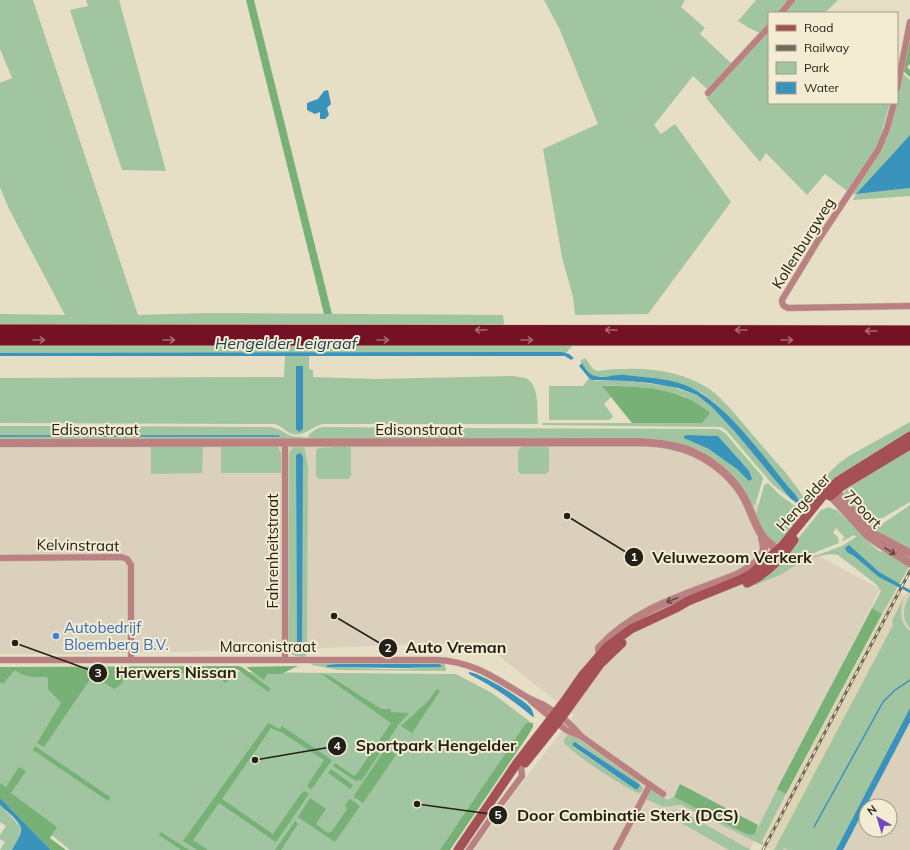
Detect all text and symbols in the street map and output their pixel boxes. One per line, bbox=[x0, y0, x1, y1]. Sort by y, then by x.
legend bbox=[768, 12, 898, 104]
text: Road bbox=[804, 20, 833, 35]
text: Railway bbox=[804, 40, 850, 55]
text: Park bbox=[804, 60, 830, 75]
text: Water bbox=[804, 80, 840, 95]
street label: Kollenburgweg bbox=[767, 194, 839, 292]
one-way arrow bbox=[475, 326, 488, 334]
one-way arrow bbox=[605, 326, 618, 334]
one-way arrow bbox=[735, 326, 748, 334]
one-way arrow bbox=[865, 327, 878, 335]
water label: Hengelder Leigraaf bbox=[215, 333, 359, 353]
one-way arrow bbox=[32, 336, 45, 344]
one-way arrow bbox=[162, 336, 175, 344]
one-way arrow bbox=[376, 336, 389, 344]
one-way arrow bbox=[520, 336, 533, 344]
one-way arrow bbox=[780, 336, 793, 344]
street label: Edisonstraat bbox=[51, 420, 139, 439]
street label: Edisonstraat bbox=[375, 420, 463, 439]
street label: Hengelder bbox=[772, 469, 834, 535]
street label: 7Poort bbox=[840, 486, 886, 532]
street label: Fahrenheitstraat bbox=[263, 493, 282, 609]
street label: Kelvinstraat bbox=[37, 535, 119, 555]
callout: Veluwezoom Verkerk bbox=[624, 543, 819, 571]
text: Veluwezoom Verkerk bbox=[651, 547, 813, 567]
one-way arrow bbox=[884, 547, 896, 555]
text: 1 bbox=[630, 549, 638, 564]
one-way arrow bbox=[667, 596, 679, 604]
place label: Autobedrijf Bloemberg B.V. bbox=[64, 618, 169, 654]
marker: Autobedrijf Bloemberg B.V. bbox=[51, 631, 61, 641]
callout: Auto Vreman bbox=[378, 634, 515, 662]
street label: Marconistraat bbox=[220, 637, 316, 656]
text: Auto Vreman bbox=[406, 637, 506, 657]
text: 2 bbox=[384, 640, 392, 655]
callout: Herwers Nissan bbox=[88, 659, 245, 687]
text: Herwers Nissan bbox=[115, 662, 237, 682]
text: 3 bbox=[94, 665, 102, 680]
callout: Sportpark Hengelder bbox=[327, 732, 524, 760]
text: Sportpark Hengelder bbox=[356, 735, 517, 755]
text: 4 bbox=[333, 738, 341, 753]
north arrow bbox=[858, 798, 898, 838]
callout: Door Combinatie Sterk (DCS) bbox=[488, 801, 747, 829]
text: N bbox=[864, 802, 879, 818]
text: Door Combinatie Sterk (DCS) bbox=[517, 805, 739, 825]
text: 5 bbox=[494, 807, 502, 822]

